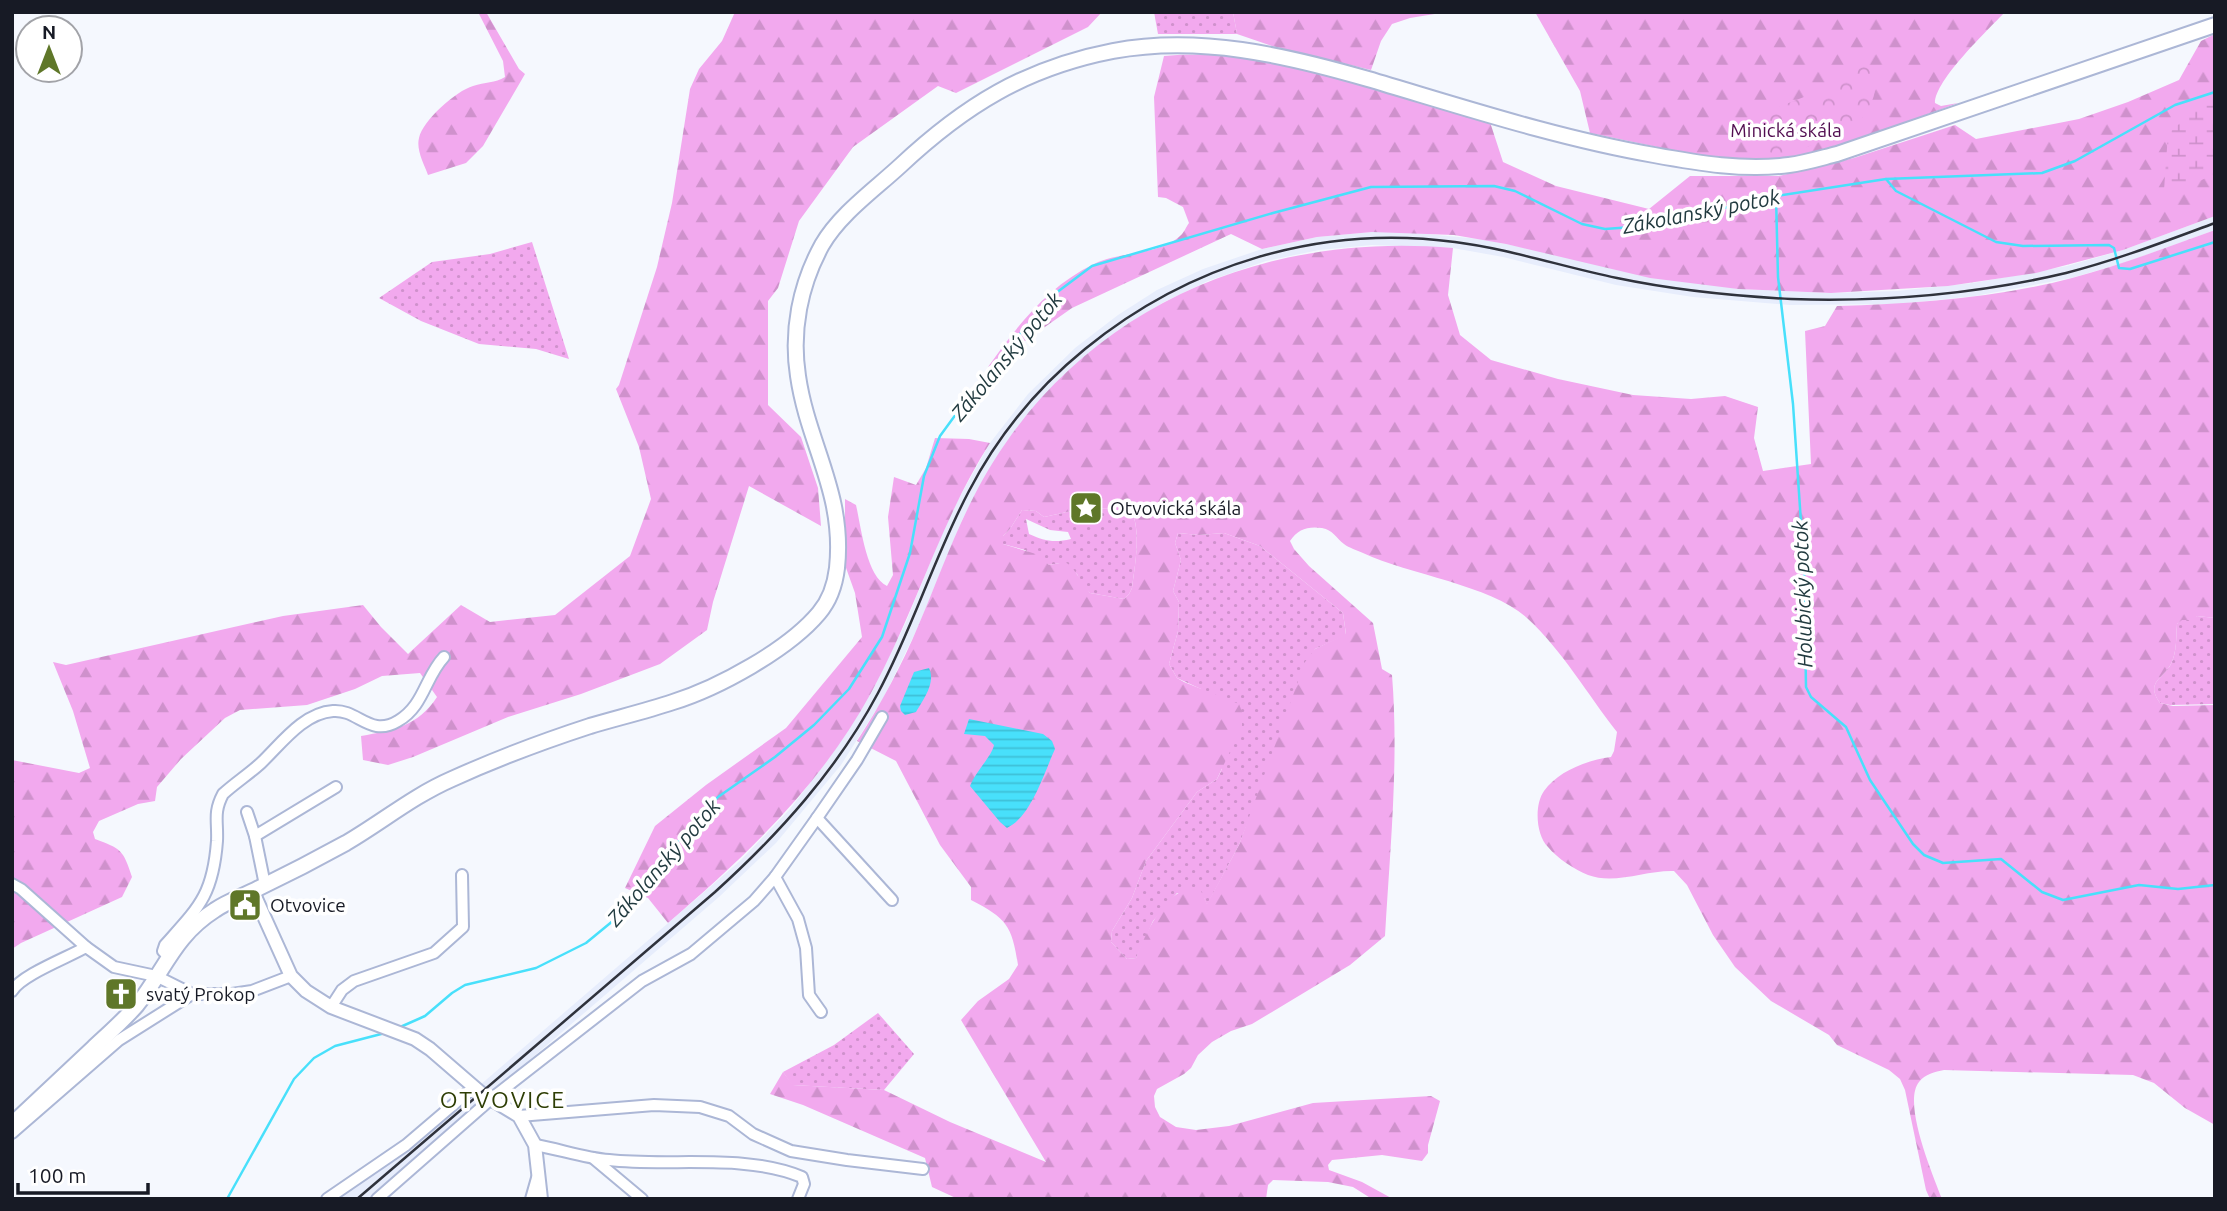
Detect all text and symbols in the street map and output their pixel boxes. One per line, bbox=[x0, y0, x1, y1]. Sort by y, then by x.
north arrow bbox=[14, 14, 84, 84]
text: N bbox=[42, 21, 56, 43]
park label: Minická skála bbox=[1730, 119, 1842, 141]
water label: Zákolanský potok bbox=[1619, 184, 1782, 238]
water label: Zákolanský potok bbox=[945, 287, 1067, 426]
place icon: Otvovická skála bbox=[1067, 489, 1105, 527]
place label: Otvovická skála bbox=[1110, 497, 1241, 519]
water label: Holubický potok bbox=[1787, 520, 1817, 668]
water label: Zákolanský potok bbox=[601, 794, 725, 931]
public building icon: Otvovice bbox=[226, 886, 264, 924]
place label: Otvovice bbox=[270, 894, 346, 916]
church icon: svatý Prokop bbox=[102, 975, 140, 1013]
place label: svatý Prokop bbox=[146, 983, 255, 1005]
district label: OTVOVICE bbox=[440, 1087, 566, 1112]
scale bar bbox=[18, 1152, 147, 1196]
text: 100 m bbox=[28, 1163, 86, 1187]

